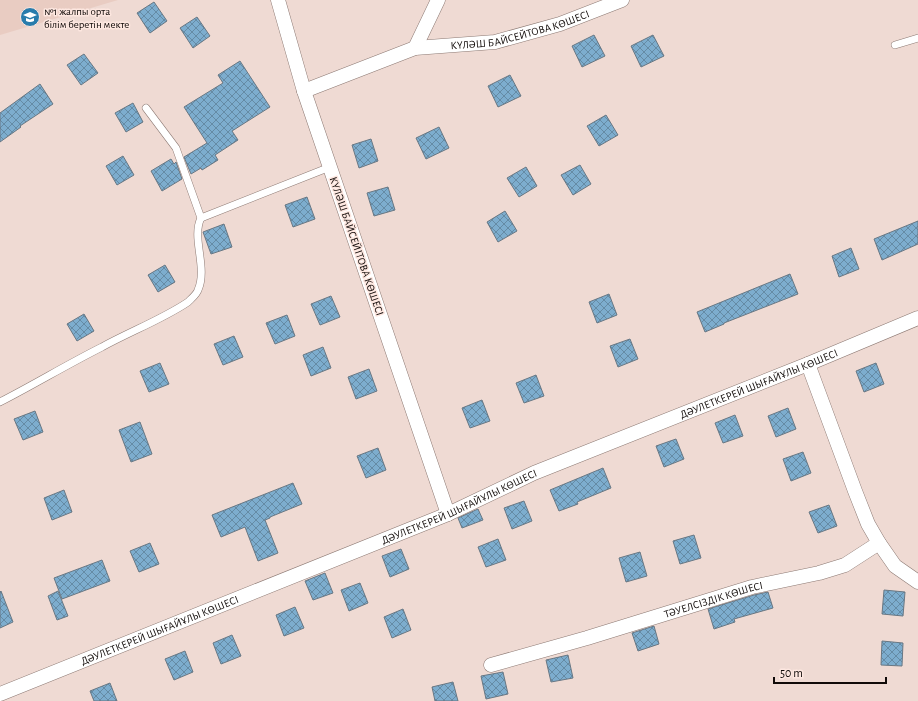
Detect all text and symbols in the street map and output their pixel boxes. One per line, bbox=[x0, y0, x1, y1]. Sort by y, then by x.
school or university icon: №1 жалпы орта білім беретін мекте bbox=[19, 6, 41, 28]
place label: №1 жалпы орта білім беретін мекте bbox=[44, 6, 129, 30]
street label: КҮЛӘШ БАЙСЕЙТОВА КӨШЕСІ bbox=[450, 8, 591, 51]
street label: КҮЛӘШ БАЙСЕЙІТОВА КӨШЕСІ bbox=[328, 175, 386, 317]
street label: ДӘУЛЕТКЕРЕЙ ШЫҒАЙҰЛЫ КӨШЕСІ bbox=[678, 347, 839, 420]
street label: ДӘУЛЕТКЕРЕЙ ШЫҒАЙҰЛЫ КӨШЕСІ bbox=[380, 467, 539, 546]
street label: ТӘУЕЛСІЗДІК КӨШЕСІ bbox=[663, 580, 764, 620]
street label: ДӘУЛЕТКЕРЕЙ ШЫҒАЙҰЛЫ КӨШЕСІ bbox=[79, 594, 240, 667]
scale bar bbox=[774, 659, 886, 685]
text: 50 m bbox=[780, 667, 803, 679]

